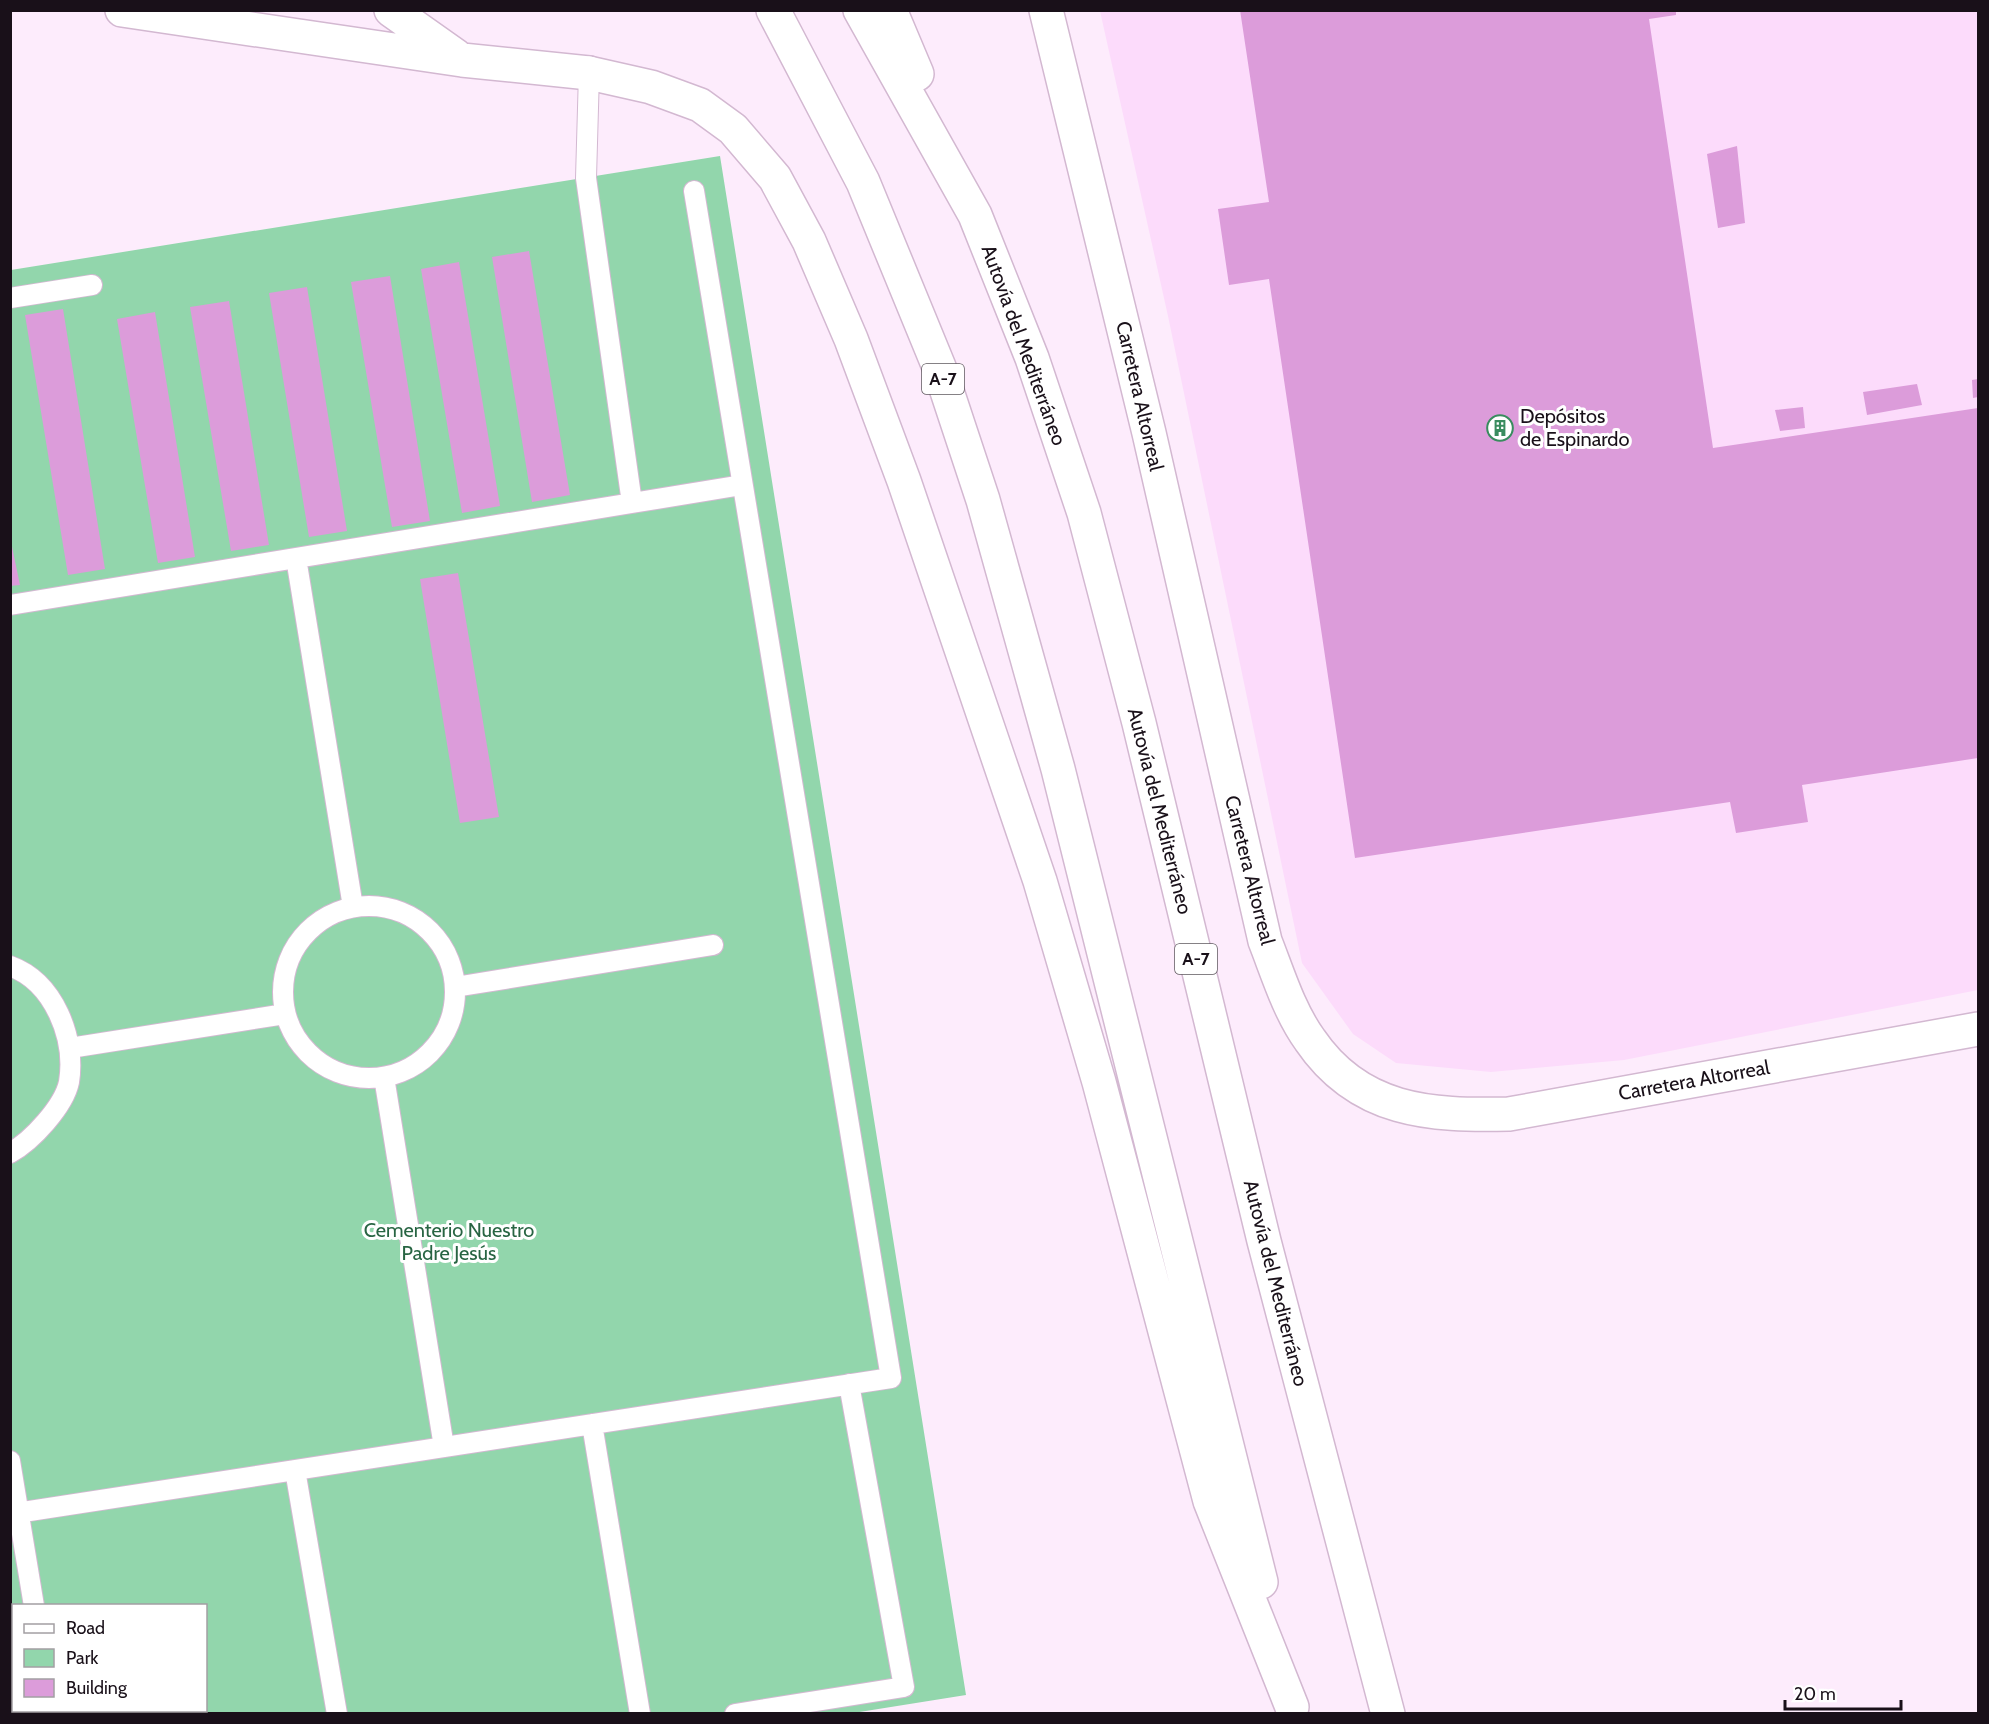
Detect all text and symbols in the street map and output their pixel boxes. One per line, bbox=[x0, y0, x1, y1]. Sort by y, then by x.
street label: Autovía del Mediterráneo bbox=[977, 241, 1071, 449]
street label: Carretera Altorreal bbox=[1111, 319, 1169, 474]
road number: A-7 bbox=[922, 364, 964, 394]
place label: Depósitos de Espinardo bbox=[1520, 404, 1629, 451]
building icon: Depósitos de Espinardo bbox=[1485, 413, 1515, 443]
street label: Autovía del Mediterráneo bbox=[1123, 705, 1197, 917]
street label: Carretera Altorreal bbox=[1220, 793, 1280, 947]
road number: A-7 bbox=[1175, 944, 1217, 974]
street label: Carretera Altorreal bbox=[1617, 1055, 1772, 1105]
street label: Autovía del Mediterráneo bbox=[1239, 1177, 1313, 1389]
park label: Cementerio Nuestro Padre Jesús bbox=[364, 1218, 534, 1265]
legend bbox=[12, 1604, 207, 1712]
text: Road bbox=[66, 1617, 105, 1639]
text: Park bbox=[66, 1647, 99, 1669]
scale bar bbox=[1785, 1673, 1900, 1711]
text: Building bbox=[66, 1677, 128, 1699]
text: 20 m bbox=[1794, 1683, 1836, 1705]

